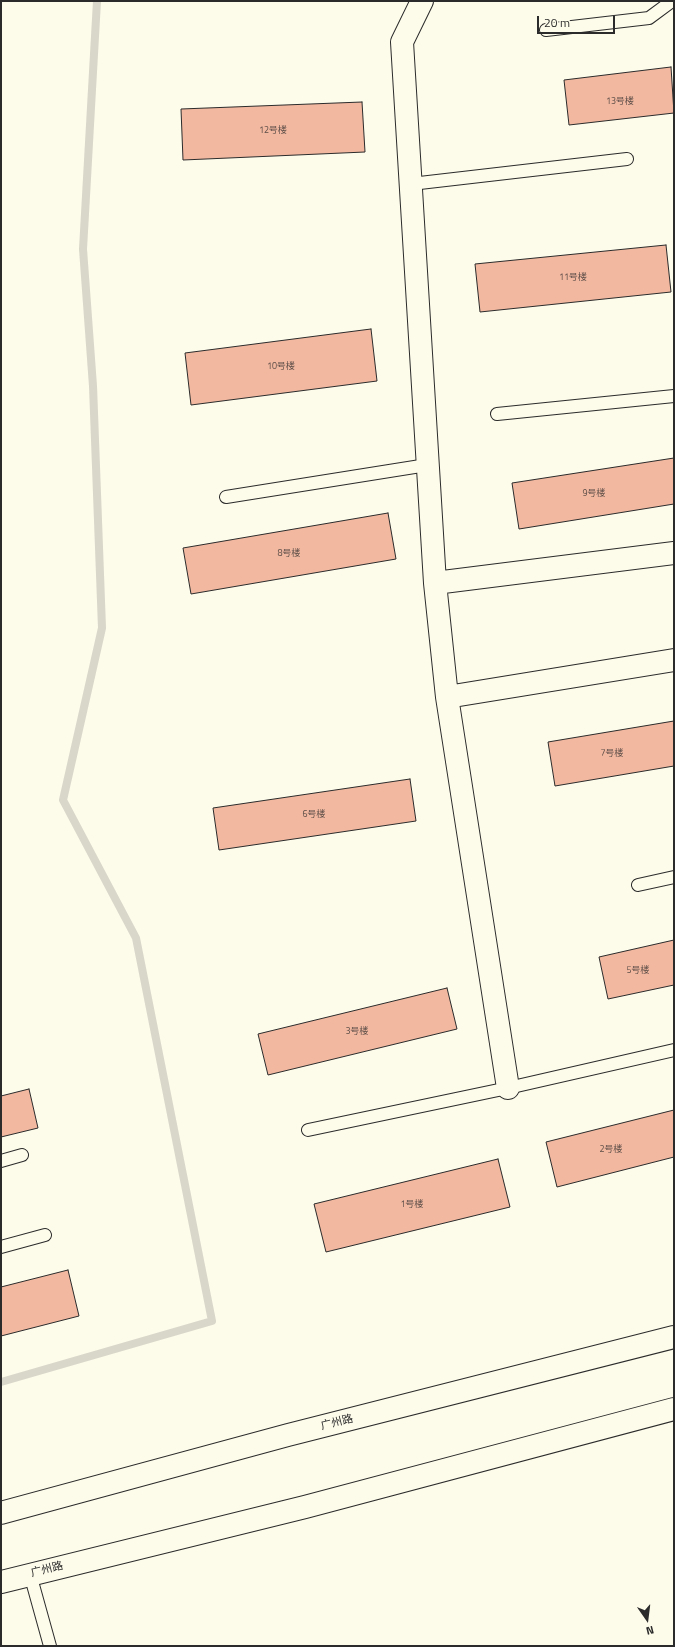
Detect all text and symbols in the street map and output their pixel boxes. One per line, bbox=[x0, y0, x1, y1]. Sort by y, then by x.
scale bar bbox=[539, 8, 617, 34]
text: 20 m bbox=[544, 13, 570, 32]
house number: 13号楼 bbox=[606, 97, 634, 107]
house number: 12号楼 bbox=[259, 126, 287, 136]
house number: 11号楼 bbox=[559, 273, 587, 283]
house number: 10号楼 bbox=[267, 362, 295, 372]
house number: 9号楼 bbox=[582, 489, 606, 499]
house number: 8号楼 bbox=[277, 549, 301, 559]
house number: 7号楼 bbox=[600, 749, 624, 759]
house number: 6号楼 bbox=[302, 810, 326, 820]
house number: 5号楼 bbox=[626, 966, 650, 976]
house number: 3号楼 bbox=[345, 1027, 369, 1037]
house number: 2号楼 bbox=[599, 1145, 623, 1155]
house number: 1号楼 bbox=[400, 1200, 424, 1210]
street label: 广州路 bbox=[319, 1413, 355, 1433]
street label: 广州路 bbox=[29, 1560, 65, 1580]
north arrow bbox=[627, 1599, 667, 1639]
text: N bbox=[644, 1622, 656, 1639]

